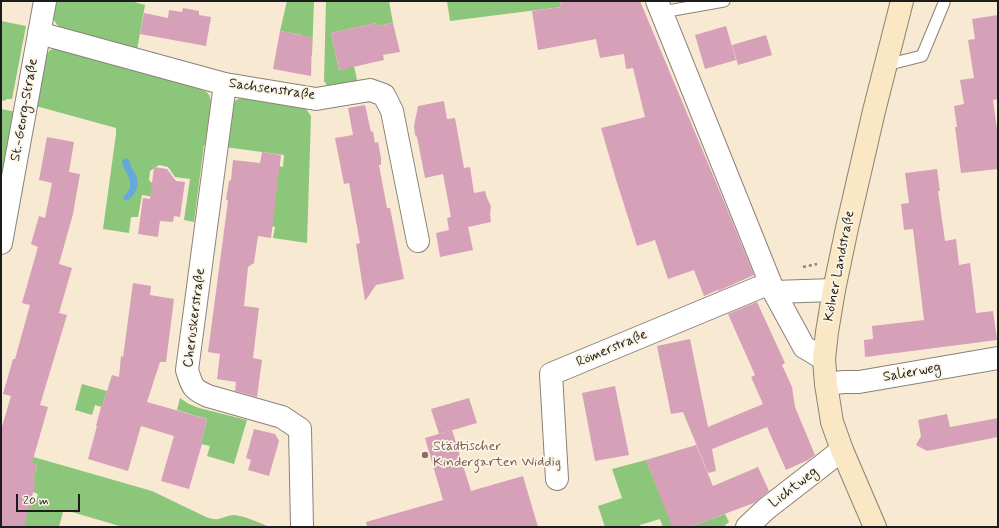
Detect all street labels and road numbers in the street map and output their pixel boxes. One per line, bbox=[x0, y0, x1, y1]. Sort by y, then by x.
street label: St.-Georg-Straße bbox=[8, 57, 42, 163]
street label: Sachsenstraße bbox=[228, 76, 316, 104]
street label: Kölner Landstraße bbox=[821, 209, 859, 323]
street label: Cheruskerstraße bbox=[181, 267, 209, 369]
street label: Römerstraße bbox=[574, 327, 650, 371]
street label: Salierweg bbox=[882, 360, 942, 386]
street label: Lichtweg bbox=[766, 464, 822, 512]

